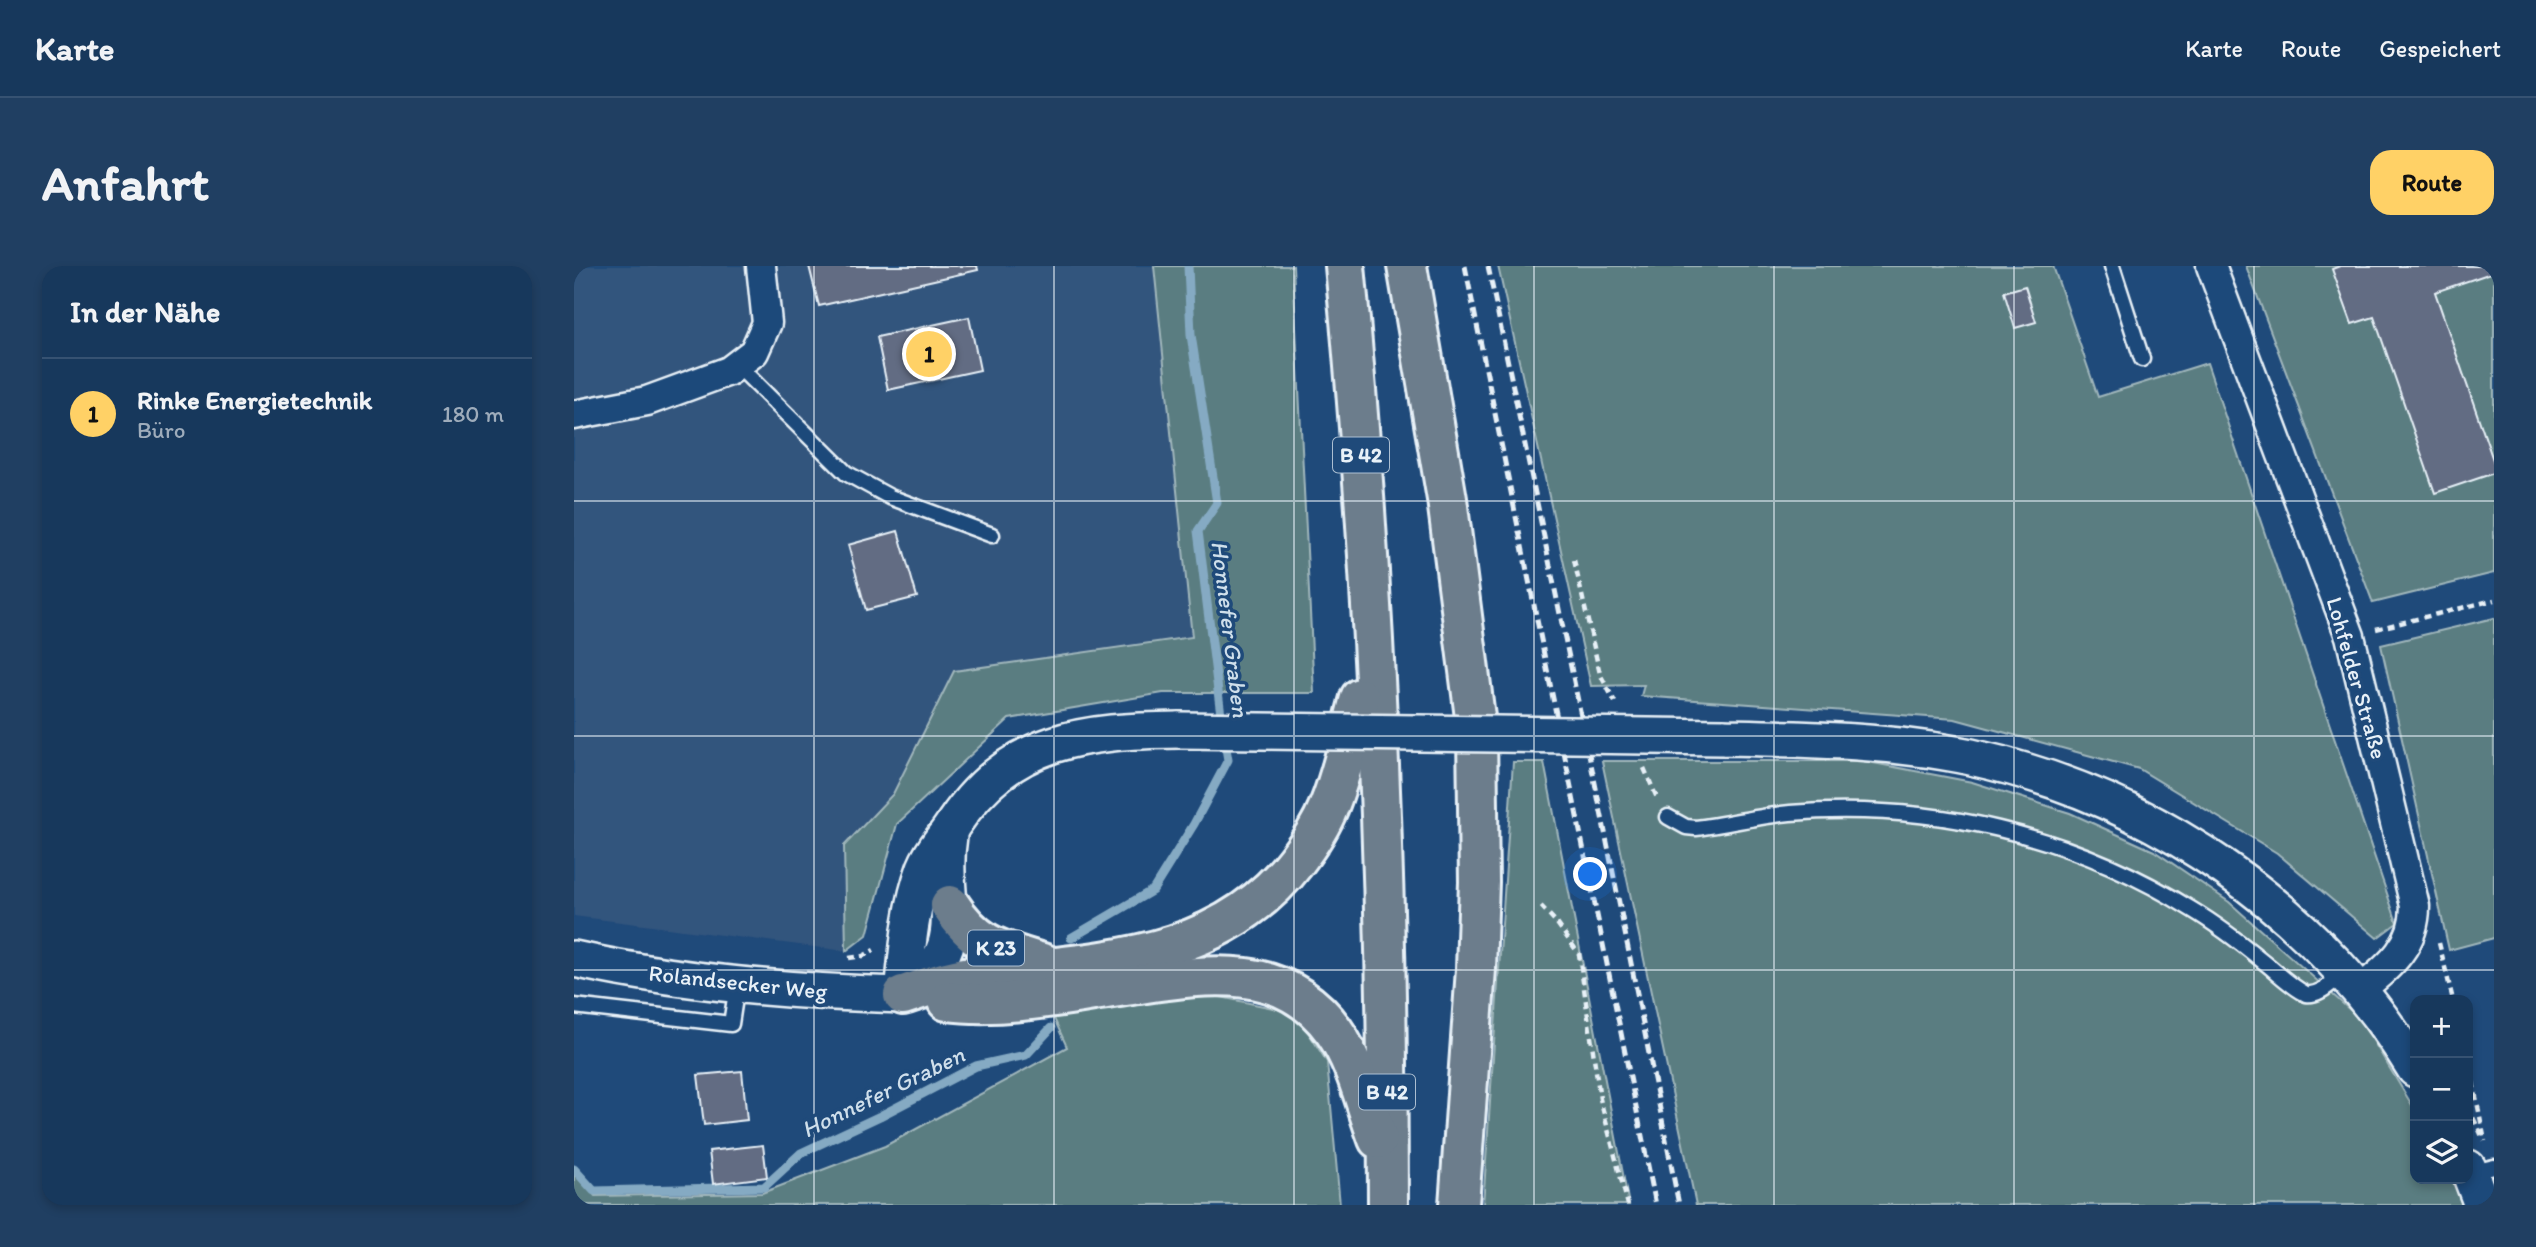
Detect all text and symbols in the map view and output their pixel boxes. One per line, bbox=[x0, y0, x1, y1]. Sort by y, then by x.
text: Karte bbox=[35, 29, 114, 68]
text: Karte bbox=[2185, 34, 2243, 63]
text: Route bbox=[2281, 34, 2341, 63]
text: Gespeichert bbox=[2379, 34, 2501, 63]
button: Route bbox=[2370, 150, 2494, 215]
text: Anfahrt bbox=[42, 153, 209, 212]
text: In der Nähe bbox=[70, 293, 220, 330]
pin: 1 bbox=[906, 328, 952, 380]
text: Rinke Energietechnik bbox=[137, 384, 372, 416]
text: 1 bbox=[88, 400, 98, 428]
text: 180 m bbox=[442, 400, 504, 428]
text: Büro bbox=[137, 416, 185, 444]
road number: B 42 bbox=[1333, 438, 1389, 472]
water label: Honnefer Graben bbox=[1205, 539, 1256, 719]
street label: Lohfelder Straße bbox=[2320, 594, 2394, 762]
your location bbox=[1573, 857, 1607, 891]
road number: K 23 bbox=[968, 930, 1024, 966]
street label: Rolandsecker Weg bbox=[647, 959, 829, 1005]
map controls bbox=[2410, 995, 2473, 1184]
button: + bbox=[2410, 995, 2473, 1058]
water label: Honnefer Graben bbox=[796, 1039, 969, 1144]
button: − bbox=[2410, 1058, 2473, 1121]
road number: B 42 bbox=[1359, 1074, 1415, 1110]
button: layers bbox=[2410, 1121, 2473, 1184]

